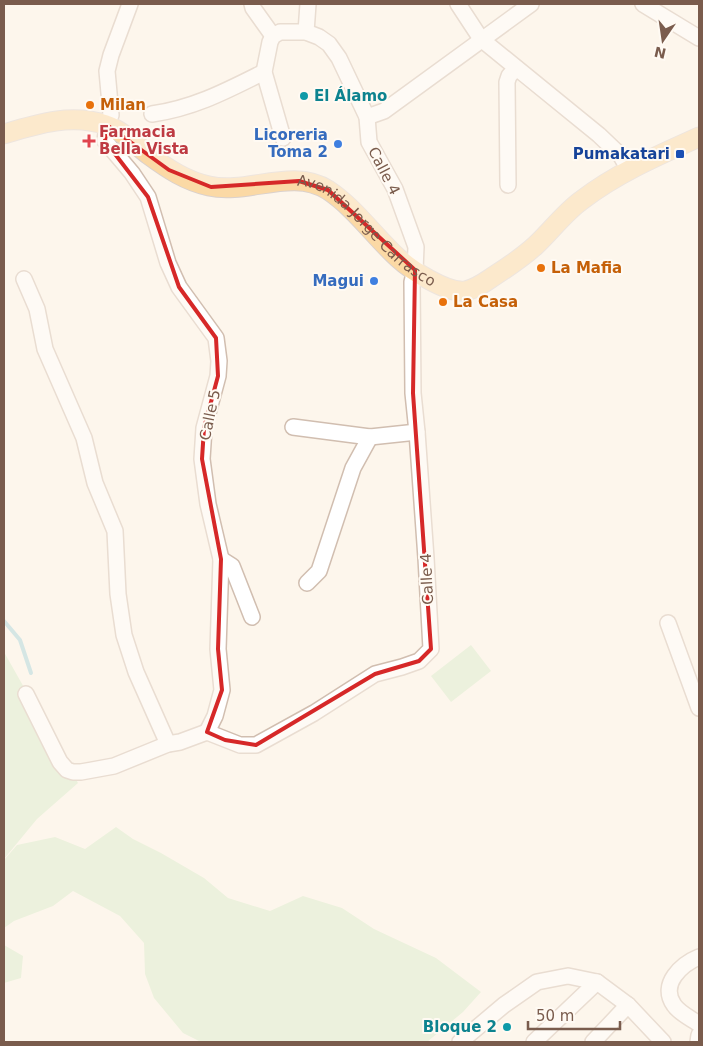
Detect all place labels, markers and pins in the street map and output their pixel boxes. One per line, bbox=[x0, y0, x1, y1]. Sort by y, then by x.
place label: El Álamo bbox=[314, 86, 387, 105]
marker: El Álamo bbox=[298, 90, 310, 102]
place label: Milan bbox=[100, 96, 146, 114]
marker: Milan bbox=[84, 99, 96, 111]
place label: Farmacia Bella Vista bbox=[99, 123, 189, 158]
place label: Licoreria Toma 2 bbox=[254, 126, 328, 161]
marker: Farmacia Bella Vista bbox=[83, 135, 95, 147]
marker: Licoreria Toma 2 bbox=[332, 138, 344, 150]
place label: Pumakatari bbox=[573, 145, 670, 163]
marker: Pumakatari bbox=[674, 148, 686, 160]
place label: La Mafia bbox=[551, 259, 622, 277]
marker: La Mafia bbox=[535, 262, 547, 274]
place label: Magui bbox=[312, 272, 364, 290]
marker: Magui bbox=[368, 275, 380, 287]
place label: La Casa bbox=[453, 293, 518, 311]
marker: La Casa bbox=[437, 296, 449, 308]
place label: Bloque 2 bbox=[423, 1018, 497, 1036]
marker: Bloque 2 bbox=[501, 1021, 513, 1033]

